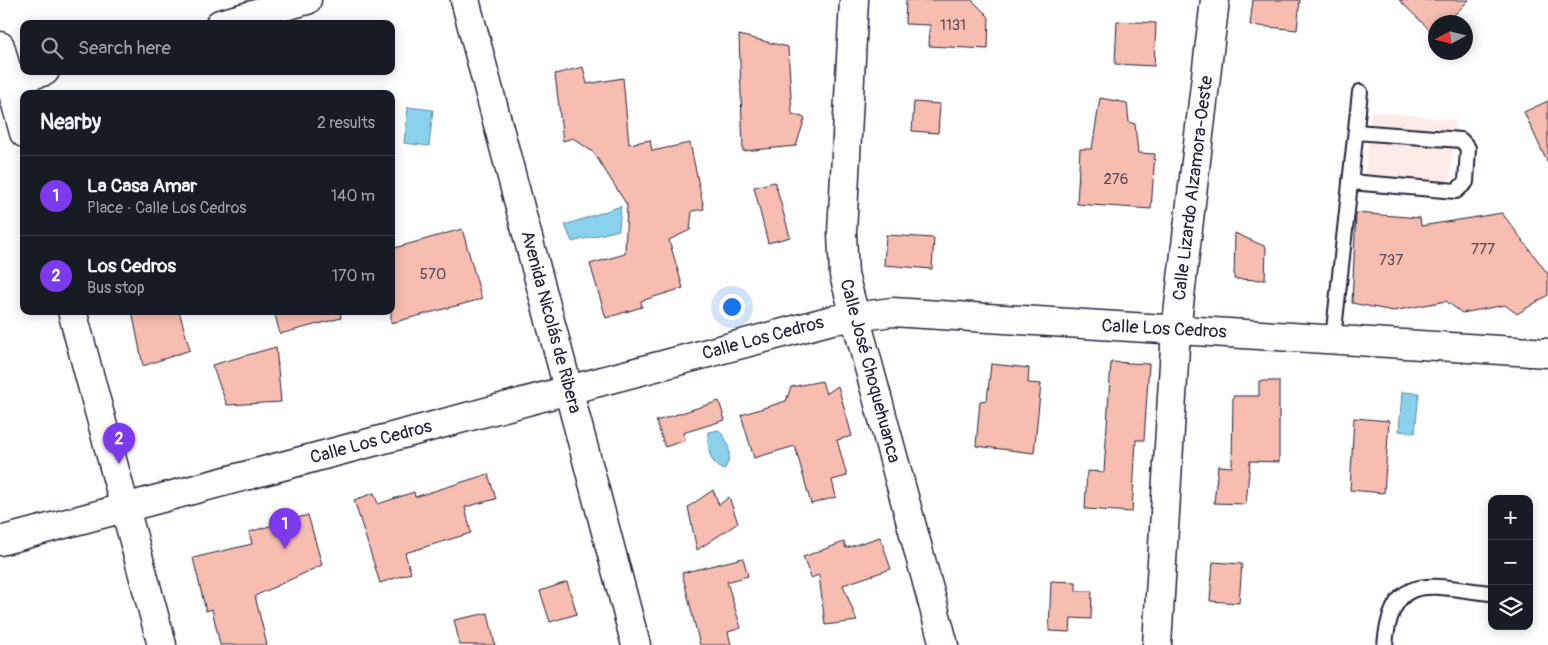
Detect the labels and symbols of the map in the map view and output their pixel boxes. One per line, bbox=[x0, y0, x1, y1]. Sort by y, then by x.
north arrow bbox=[1428, 15, 1473, 60]
house number: 1131 bbox=[940, 16, 966, 35]
street label: Calle Lizardo Alzamora-Oeste bbox=[1168, 74, 1218, 302]
house number: 276 bbox=[1103, 170, 1129, 189]
street label: Avenida Nicolás de Ribera bbox=[516, 228, 586, 416]
house number: 777 bbox=[1471, 240, 1495, 259]
house number: 737 bbox=[1379, 251, 1403, 270]
house number: 570 bbox=[420, 265, 446, 284]
street label: Calle José Choquehuanca bbox=[834, 277, 906, 465]
your location bbox=[719, 294, 745, 320]
street label: Calle Los Cedros bbox=[700, 311, 826, 365]
street label: Calle Los Cedros bbox=[1101, 314, 1227, 344]
street label: Calle Los Cedros bbox=[308, 415, 434, 469]
pin: 2 bbox=[103, 423, 135, 464]
pin: 1 bbox=[269, 508, 301, 549]

